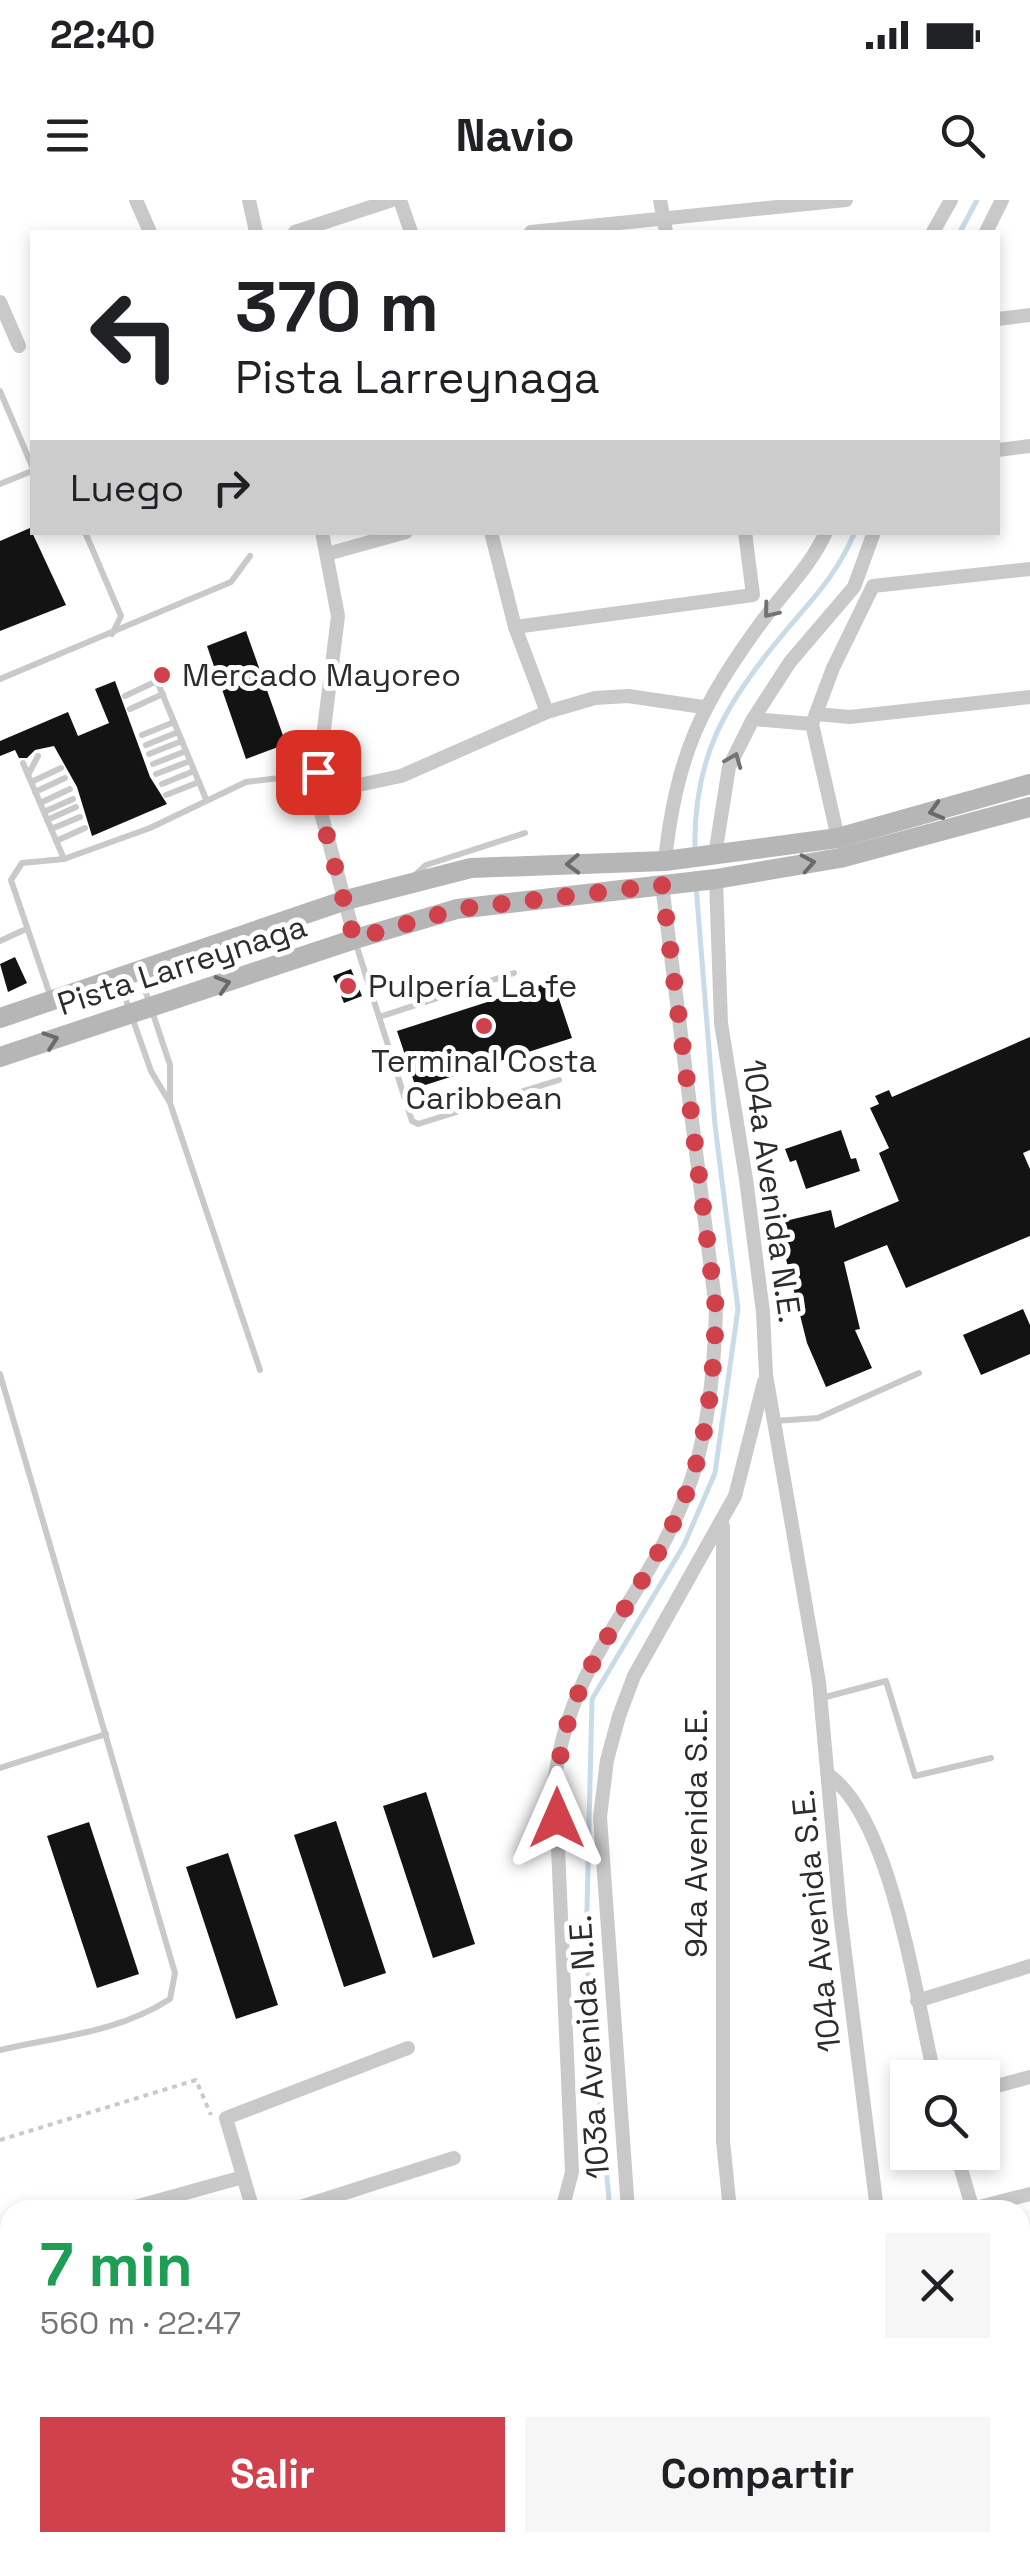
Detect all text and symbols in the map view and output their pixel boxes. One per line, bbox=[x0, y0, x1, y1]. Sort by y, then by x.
text: 22:40 bbox=[50, 11, 155, 59]
text: Navio bbox=[455, 107, 575, 164]
icon: menu bbox=[40, 108, 95, 163]
icon: search bbox=[935, 108, 990, 163]
text: 370 m bbox=[235, 262, 439, 351]
icon: left bbox=[70, 270, 200, 400]
text: Pista Larreynaga bbox=[235, 349, 600, 406]
icon: right bbox=[204, 460, 259, 515]
text: Luego bbox=[70, 464, 184, 512]
one-way arrow bbox=[765, 600, 782, 618]
place label: Mercado Mayoreo bbox=[182, 655, 461, 695]
marker: Mercado Mayoreo bbox=[151, 664, 173, 686]
pin bbox=[276, 730, 361, 815]
icon: arrive bbox=[291, 745, 346, 800]
one-way arrow bbox=[723, 752, 743, 770]
one-way arrow bbox=[928, 799, 945, 820]
one-way arrow bbox=[800, 853, 816, 874]
one-way arrow bbox=[565, 854, 581, 875]
street label: Pista Larreynaga bbox=[53, 906, 311, 1024]
place label: Pulpería La fe bbox=[368, 966, 577, 1006]
one-way arrow bbox=[214, 975, 231, 996]
marker: Pulpería La fe bbox=[337, 975, 359, 997]
marker: Terminal Costa Caribbean bbox=[473, 1015, 495, 1037]
one-way arrow bbox=[42, 1031, 59, 1051]
place label: Terminal Costa Caribbean bbox=[371, 1041, 597, 1118]
street label: 104a Avenida N.E. bbox=[734, 1057, 810, 1325]
street label: 94a Avenida S.E. bbox=[676, 1708, 716, 1958]
position arrow bbox=[505, 1766, 609, 1870]
street label: 104a Avenida S.E. bbox=[782, 1788, 850, 2054]
street label: 103a Avenida N.E. bbox=[560, 1914, 618, 2180]
map controls bbox=[890, 2060, 1000, 2170]
button: search bbox=[890, 2060, 1000, 2170]
text: 7 min bbox=[40, 2227, 193, 2304]
button: close bbox=[885, 2233, 990, 2338]
text: 560 m · 22:47 bbox=[40, 2303, 241, 2343]
button: Salir bbox=[40, 2417, 505, 2532]
button: Compartir bbox=[525, 2417, 990, 2532]

